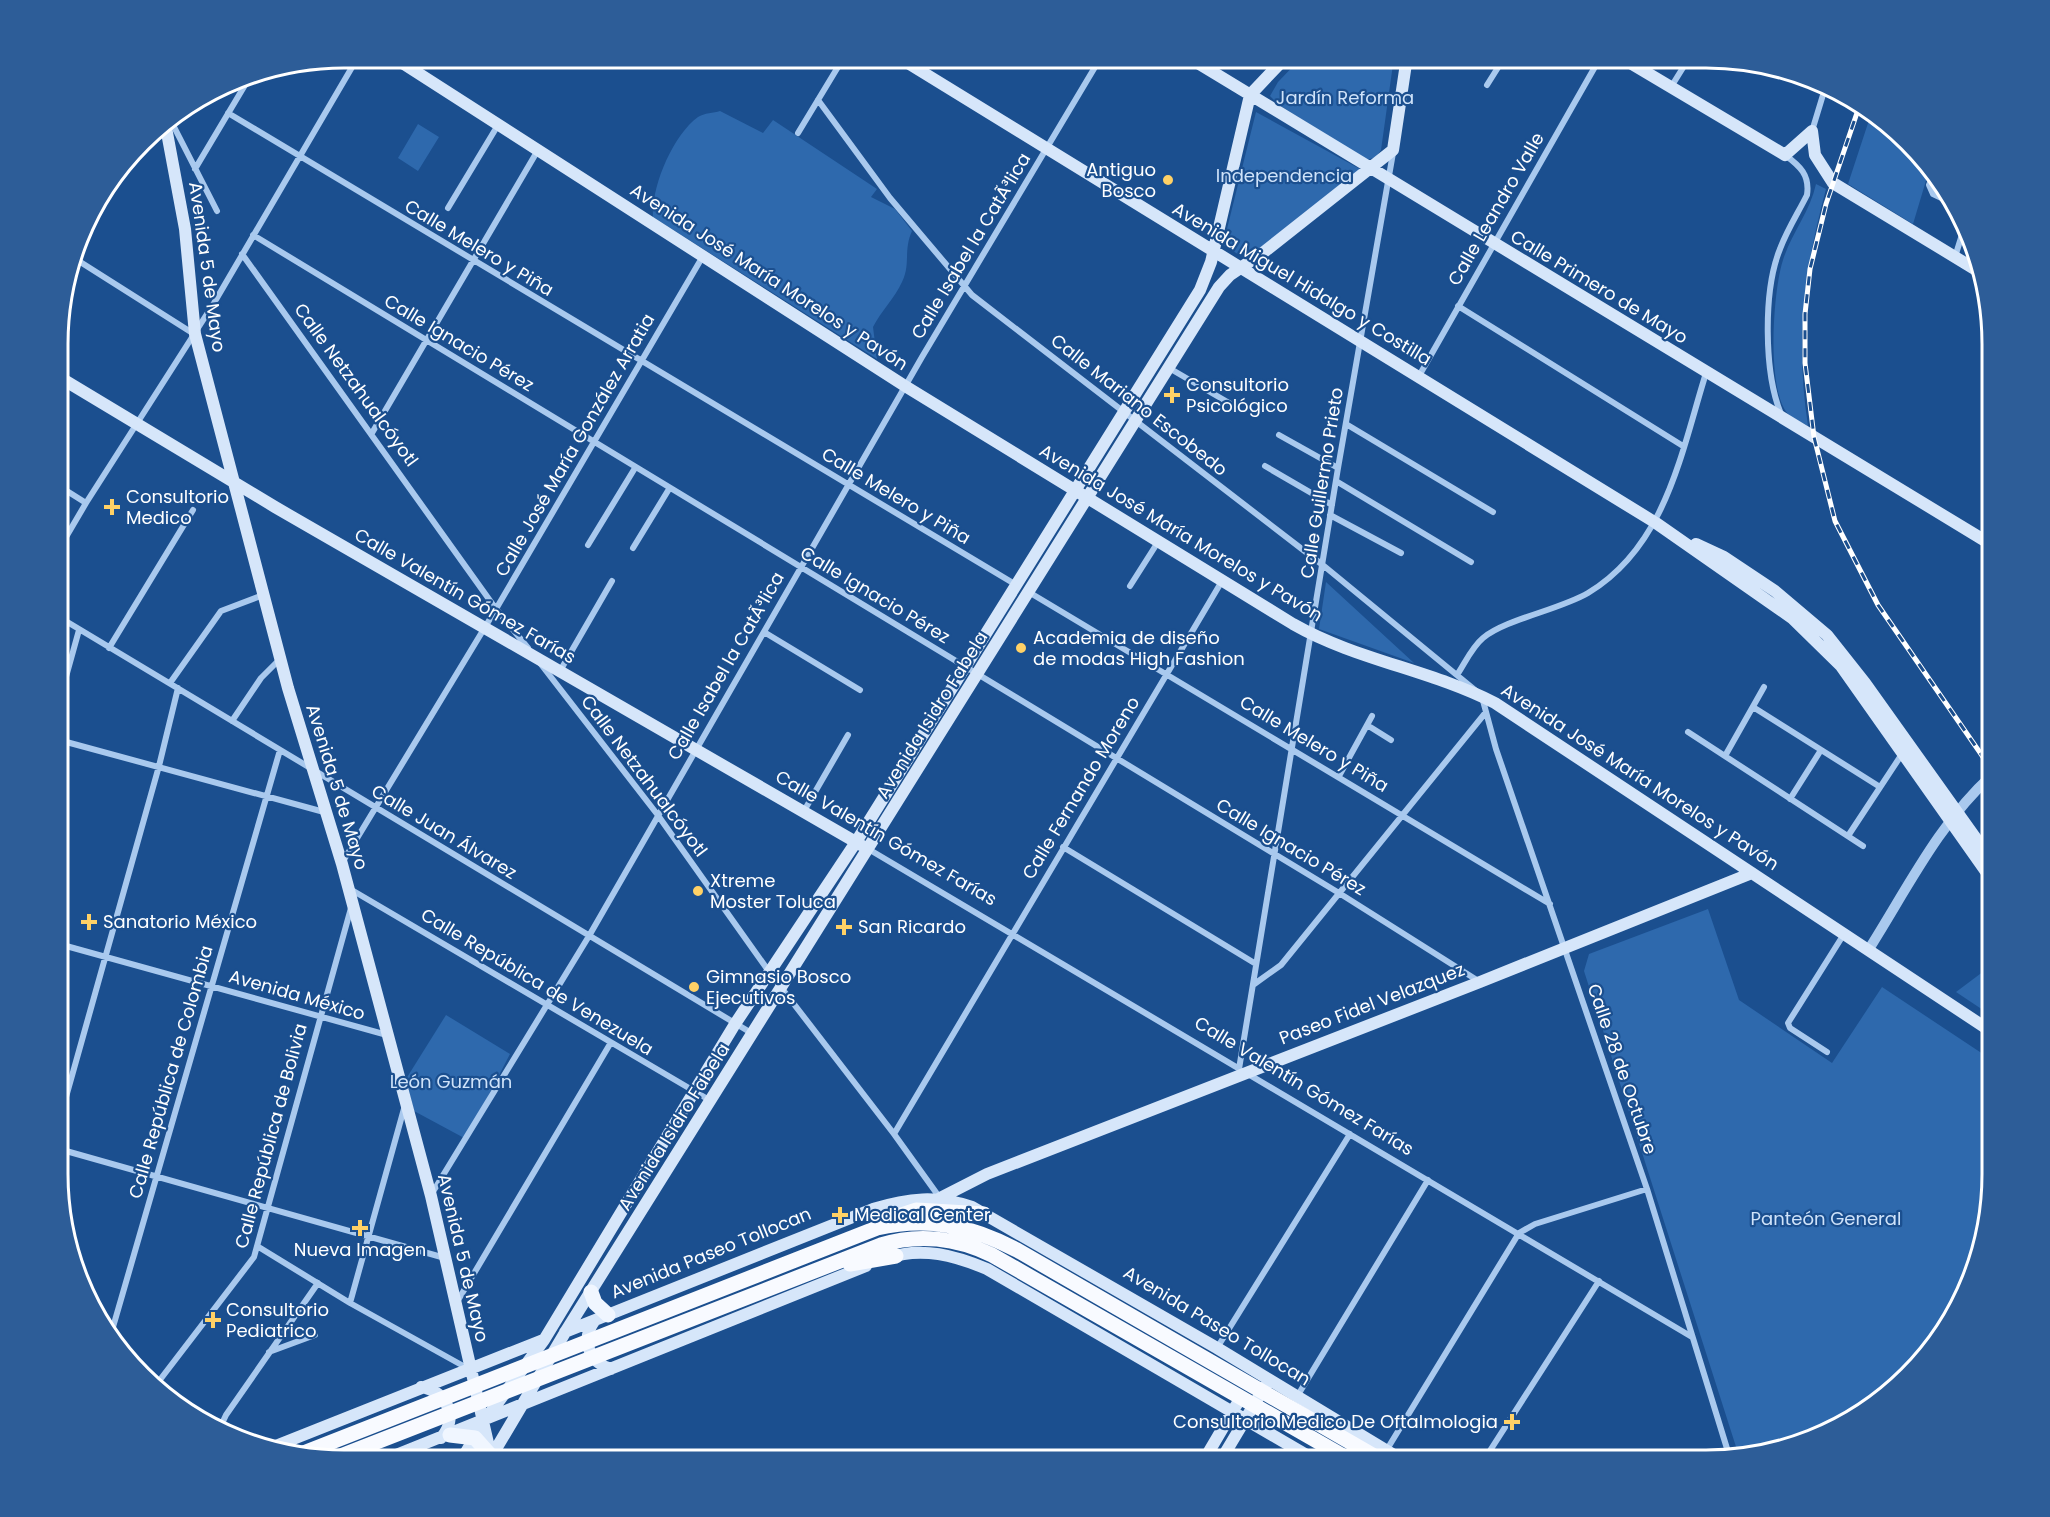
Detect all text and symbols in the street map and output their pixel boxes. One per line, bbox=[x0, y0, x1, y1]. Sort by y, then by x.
park label: Jardín Reforma bbox=[1276, 85, 1414, 110]
street label: Calle Leandro Valle bbox=[1441, 128, 1550, 290]
street label: Calle Isabel la CatÃ³lica bbox=[905, 148, 1036, 344]
place label: Antiguo Bosco bbox=[1086, 157, 1156, 203]
park label: Independencia bbox=[1216, 163, 1352, 188]
marker: Antiguo Bosco bbox=[1161, 173, 1175, 187]
street label: Avenida José María Morelos y Pavón bbox=[626, 177, 913, 376]
street label: Avenida 5 de Mayo bbox=[183, 180, 232, 354]
street label: Calle Melero y Piña bbox=[400, 193, 558, 302]
street label: Avenida Miguel Hidalgo y Costilla bbox=[1168, 196, 1437, 371]
street label: Calle Primero de Mayo bbox=[1506, 224, 1693, 349]
street label: Calle Ignacio Pérez bbox=[380, 288, 539, 397]
street label: Calle Netzahualcóyotl bbox=[289, 298, 424, 471]
street label: Calle José María González Arratia bbox=[489, 309, 660, 581]
street label: Calle Mariano Escobedo bbox=[1046, 328, 1233, 482]
place label: Consultorio Psicológico bbox=[1186, 372, 1289, 418]
marker: Consultorio Psicológico bbox=[1163, 386, 1181, 404]
street label: Calle Guillermo Prieto bbox=[1294, 386, 1349, 580]
street label: Avenida José María Morelos y Pavón bbox=[1035, 438, 1328, 627]
street label: Calle Melero y Piña bbox=[817, 441, 975, 550]
place label: Consultorio Medico bbox=[126, 484, 229, 530]
marker: Consultorio Medico bbox=[103, 498, 121, 516]
street label: Calle Valentín Gómez Farías bbox=[350, 522, 581, 669]
street label: Calle Ignacio Pérez bbox=[796, 540, 955, 649]
street label: Calle Isabel la CatÃ³lica bbox=[661, 567, 790, 764]
place label: Academia de diseño de modas High Fashion bbox=[1033, 625, 1245, 671]
street label: Avenida Isidro Fabela bbox=[870, 626, 993, 803]
marker: Academia de diseño de modas High Fashion bbox=[1014, 641, 1028, 655]
street label: Avenida José María Morelos y Pavón bbox=[1497, 677, 1784, 876]
street label: Calle Melero y Piña bbox=[1235, 689, 1393, 798]
street label: Calle Netzahualcóyotl bbox=[575, 690, 713, 862]
street label: Calle Fernando Moreno bbox=[1016, 692, 1145, 884]
street label: Avenida 5 de Mayo bbox=[300, 701, 375, 873]
street label: Calle Valentín Gómez Farías bbox=[771, 764, 1002, 911]
street label: Calle Juan Álvarez bbox=[367, 778, 522, 885]
street label: Calle Ignacio Pérez bbox=[1212, 792, 1371, 901]
place label: Xtreme Moster Toluca bbox=[710, 868, 836, 914]
marker: Xtreme Moster Toluca bbox=[691, 884, 705, 898]
street label: Calle República de Venezuela bbox=[416, 902, 658, 1061]
place label: Sanatorio México bbox=[103, 909, 257, 934]
marker: Sanatorio México bbox=[80, 913, 98, 931]
place label: San Ricardo bbox=[858, 914, 966, 939]
marker: San Ricardo bbox=[835, 918, 853, 936]
street label: Calle República de Colombia bbox=[122, 942, 219, 1201]
street label: Paseo Fidel Velazquez bbox=[1276, 957, 1468, 1050]
street label: Avenida México bbox=[226, 963, 368, 1026]
place label: Gimnasio Bosco Ejecutivos bbox=[706, 964, 851, 1010]
marker: Gimnasio Bosco Ejecutivos bbox=[687, 980, 701, 994]
street label: Calle 28 de Octubre bbox=[1582, 980, 1663, 1157]
street label: Calle Valentín Gómez Farías bbox=[1190, 1010, 1419, 1161]
street label: Calle República de Bolivia bbox=[228, 1021, 313, 1251]
street label: Avenida Isidro Fabela bbox=[612, 1038, 735, 1215]
park label: León Guzmán bbox=[390, 1069, 512, 1094]
street label: Avenida 5 de Mayo bbox=[432, 1171, 495, 1345]
street label: Avenida Paseo Tollocan bbox=[607, 1201, 815, 1304]
place label: Medical Center bbox=[854, 1202, 991, 1227]
marker: Medical Center bbox=[831, 1206, 849, 1224]
park label: Panteón General bbox=[1751, 1206, 1901, 1231]
marker: Nueva Imagen bbox=[351, 1219, 369, 1237]
place label: Nueva Imagen bbox=[294, 1237, 426, 1262]
street label: Avenida Paseo Tollocan bbox=[1119, 1260, 1315, 1391]
place label: Consultorio Pediatrico bbox=[226, 1297, 329, 1343]
marker: Consultorio Pediatrico bbox=[204, 1311, 222, 1329]
place label: Consultorio Medico De Oftalmologia bbox=[1173, 1409, 1498, 1434]
marker: Consultorio Medico De Oftalmologia bbox=[1503, 1413, 1521, 1431]

